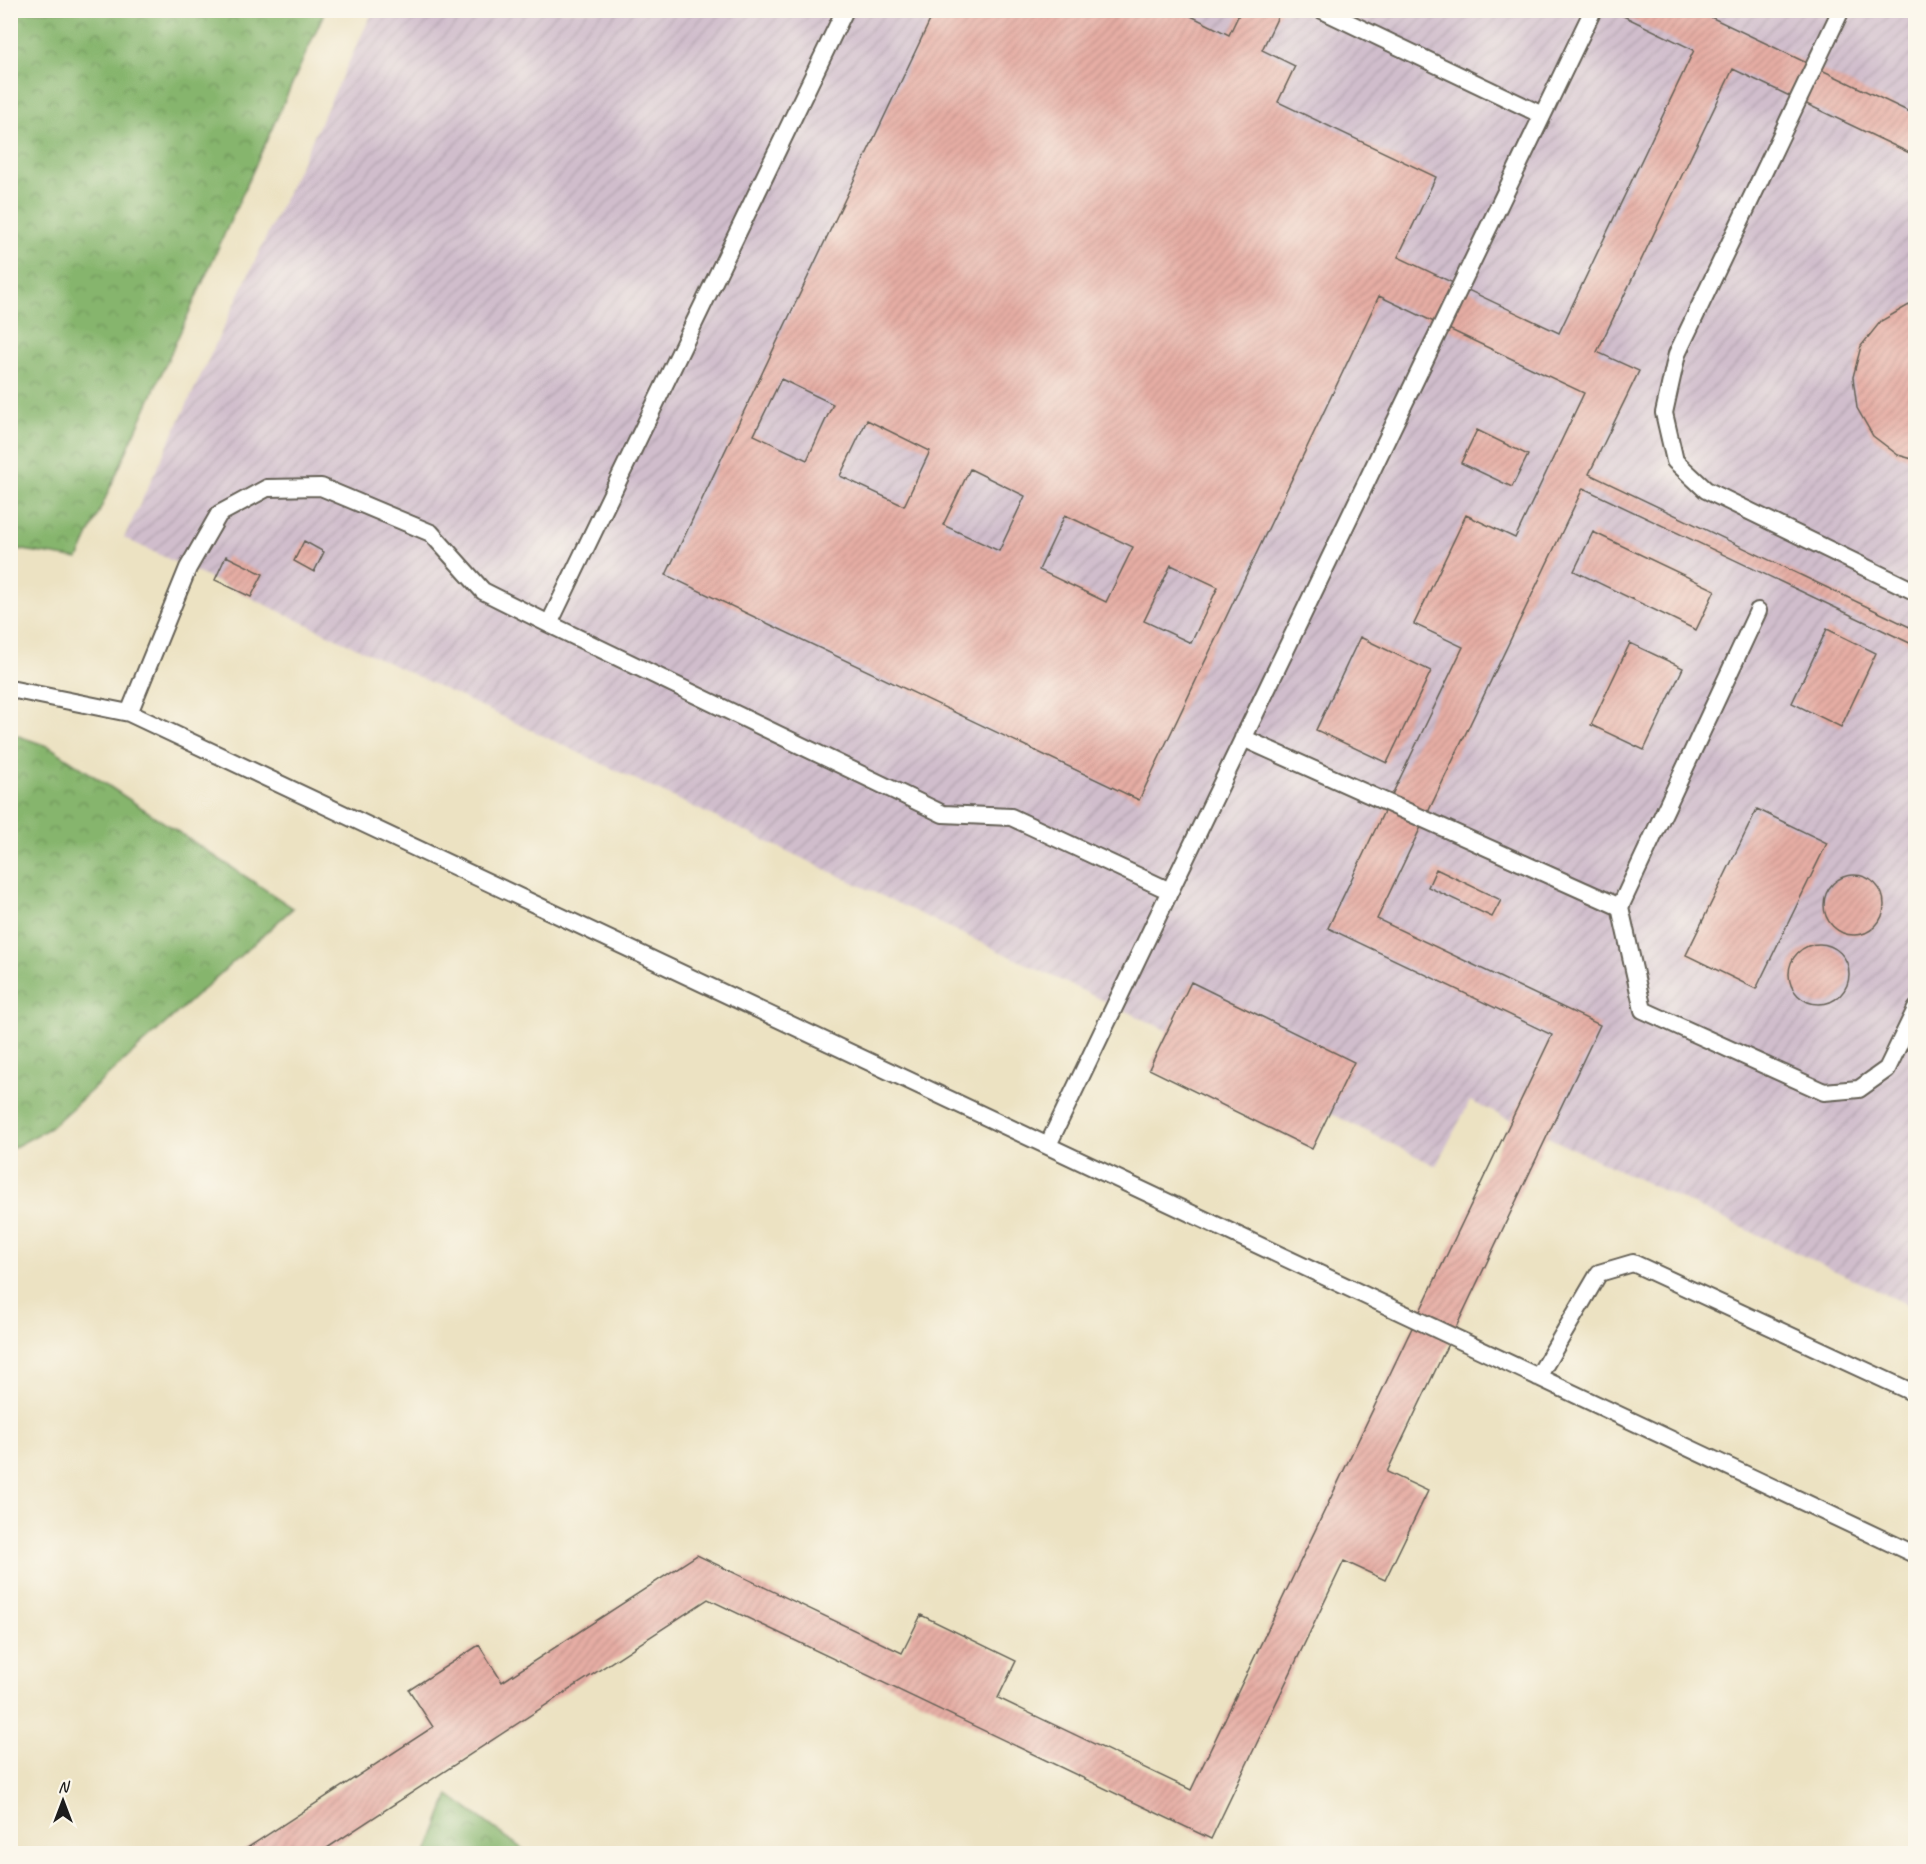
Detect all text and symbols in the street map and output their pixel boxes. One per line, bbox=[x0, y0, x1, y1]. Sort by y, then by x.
north arrow bbox=[33, 1771, 93, 1831]
text: N bbox=[58, 1777, 71, 1797]

